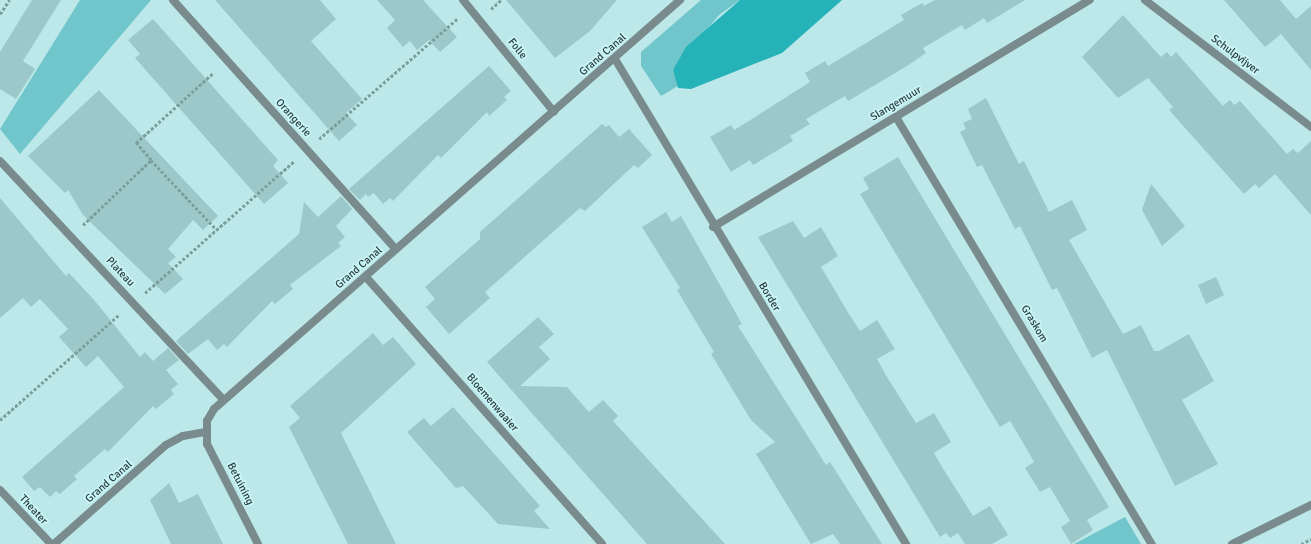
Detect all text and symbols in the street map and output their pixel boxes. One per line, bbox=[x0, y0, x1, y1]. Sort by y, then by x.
street label: Grand Canal bbox=[577, 31, 629, 79]
street label: Schulpvijver bbox=[1208, 32, 1262, 78]
street label: Folie bbox=[505, 36, 529, 62]
street label: Slangemuur bbox=[868, 84, 924, 124]
street label: Orangerie bbox=[272, 96, 314, 140]
street label: Grand Canal bbox=[333, 244, 385, 292]
street label: Plateau bbox=[103, 254, 137, 290]
street label: Border bbox=[755, 280, 783, 314]
street label: Graskom bbox=[1018, 303, 1050, 345]
street label: Bloemenwaaier bbox=[463, 371, 521, 435]
street label: Grand Canal bbox=[83, 458, 135, 506]
street label: Betuining bbox=[224, 461, 256, 507]
street label: Theater bbox=[16, 492, 50, 528]

